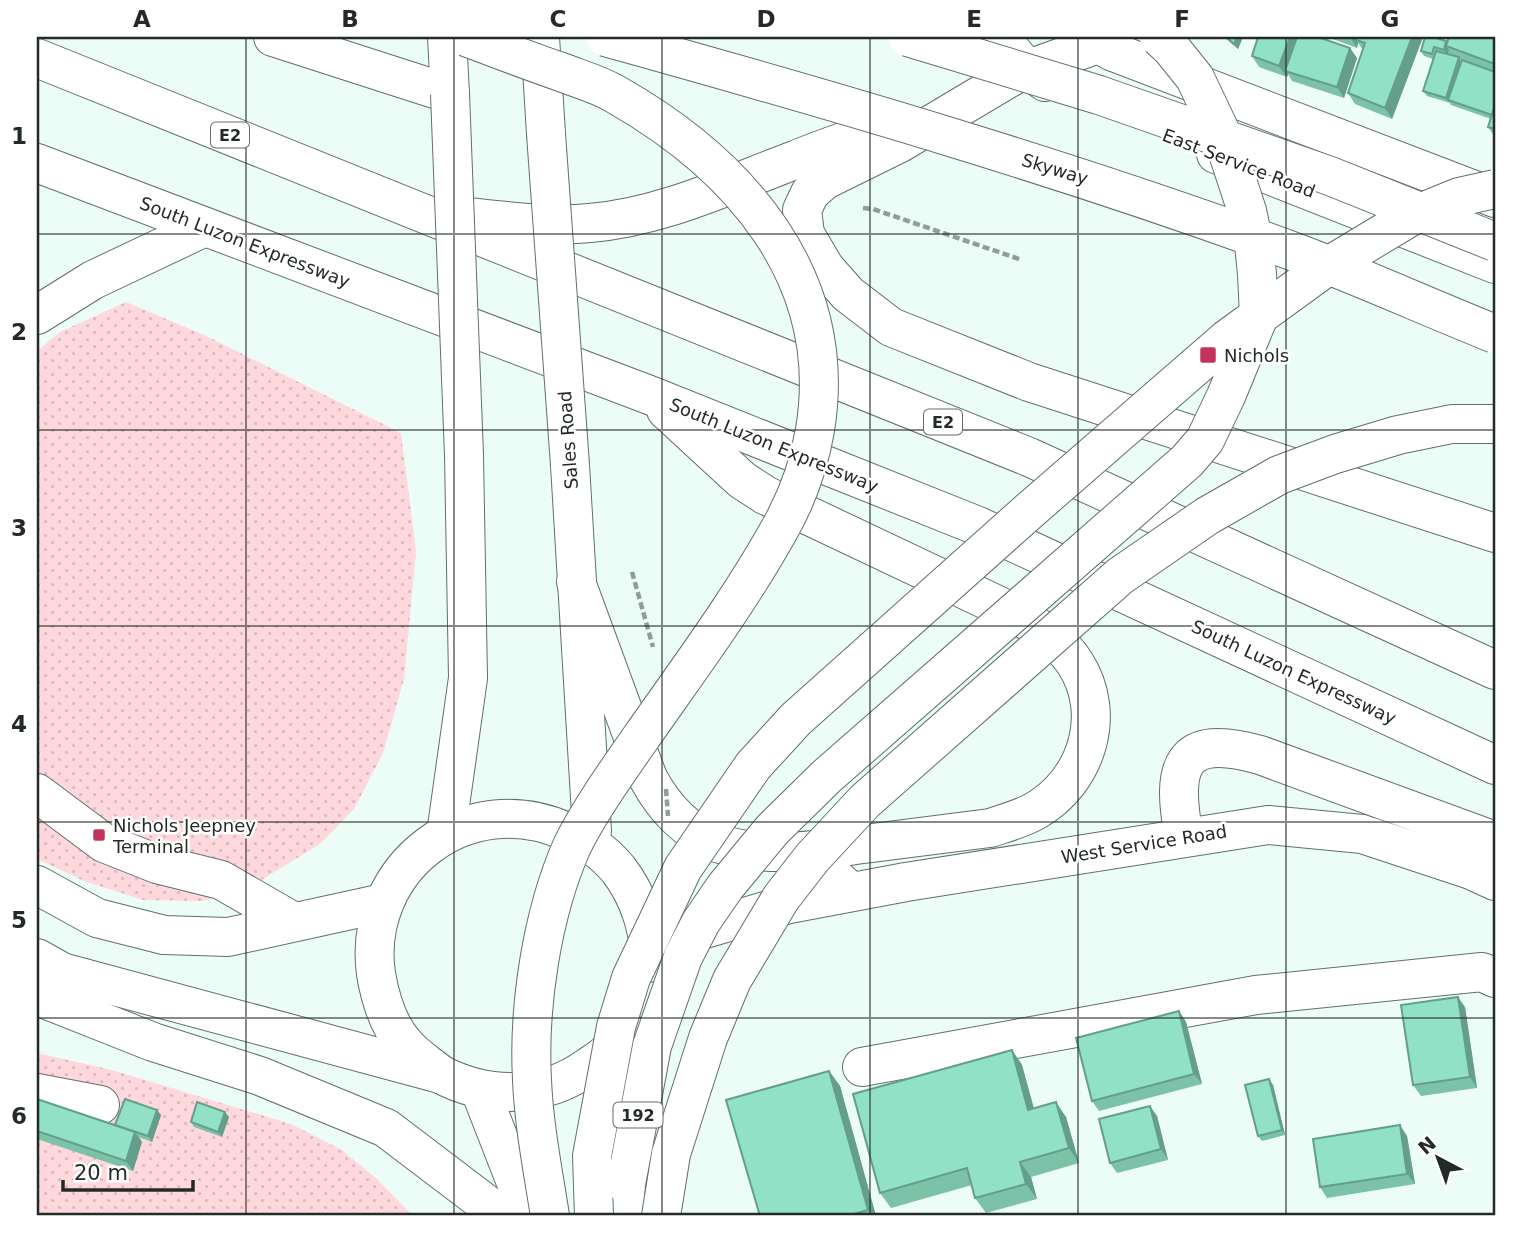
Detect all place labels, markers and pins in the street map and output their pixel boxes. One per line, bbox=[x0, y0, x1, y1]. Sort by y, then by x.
marker: Nichols bbox=[1198, 345, 1218, 365]
place label: Nichols bbox=[1224, 345, 1289, 366]
place label: Nichols Jeepney Terminal bbox=[112, 815, 256, 857]
marker: Nichols Jeepney Terminal bbox=[91, 827, 107, 843]

